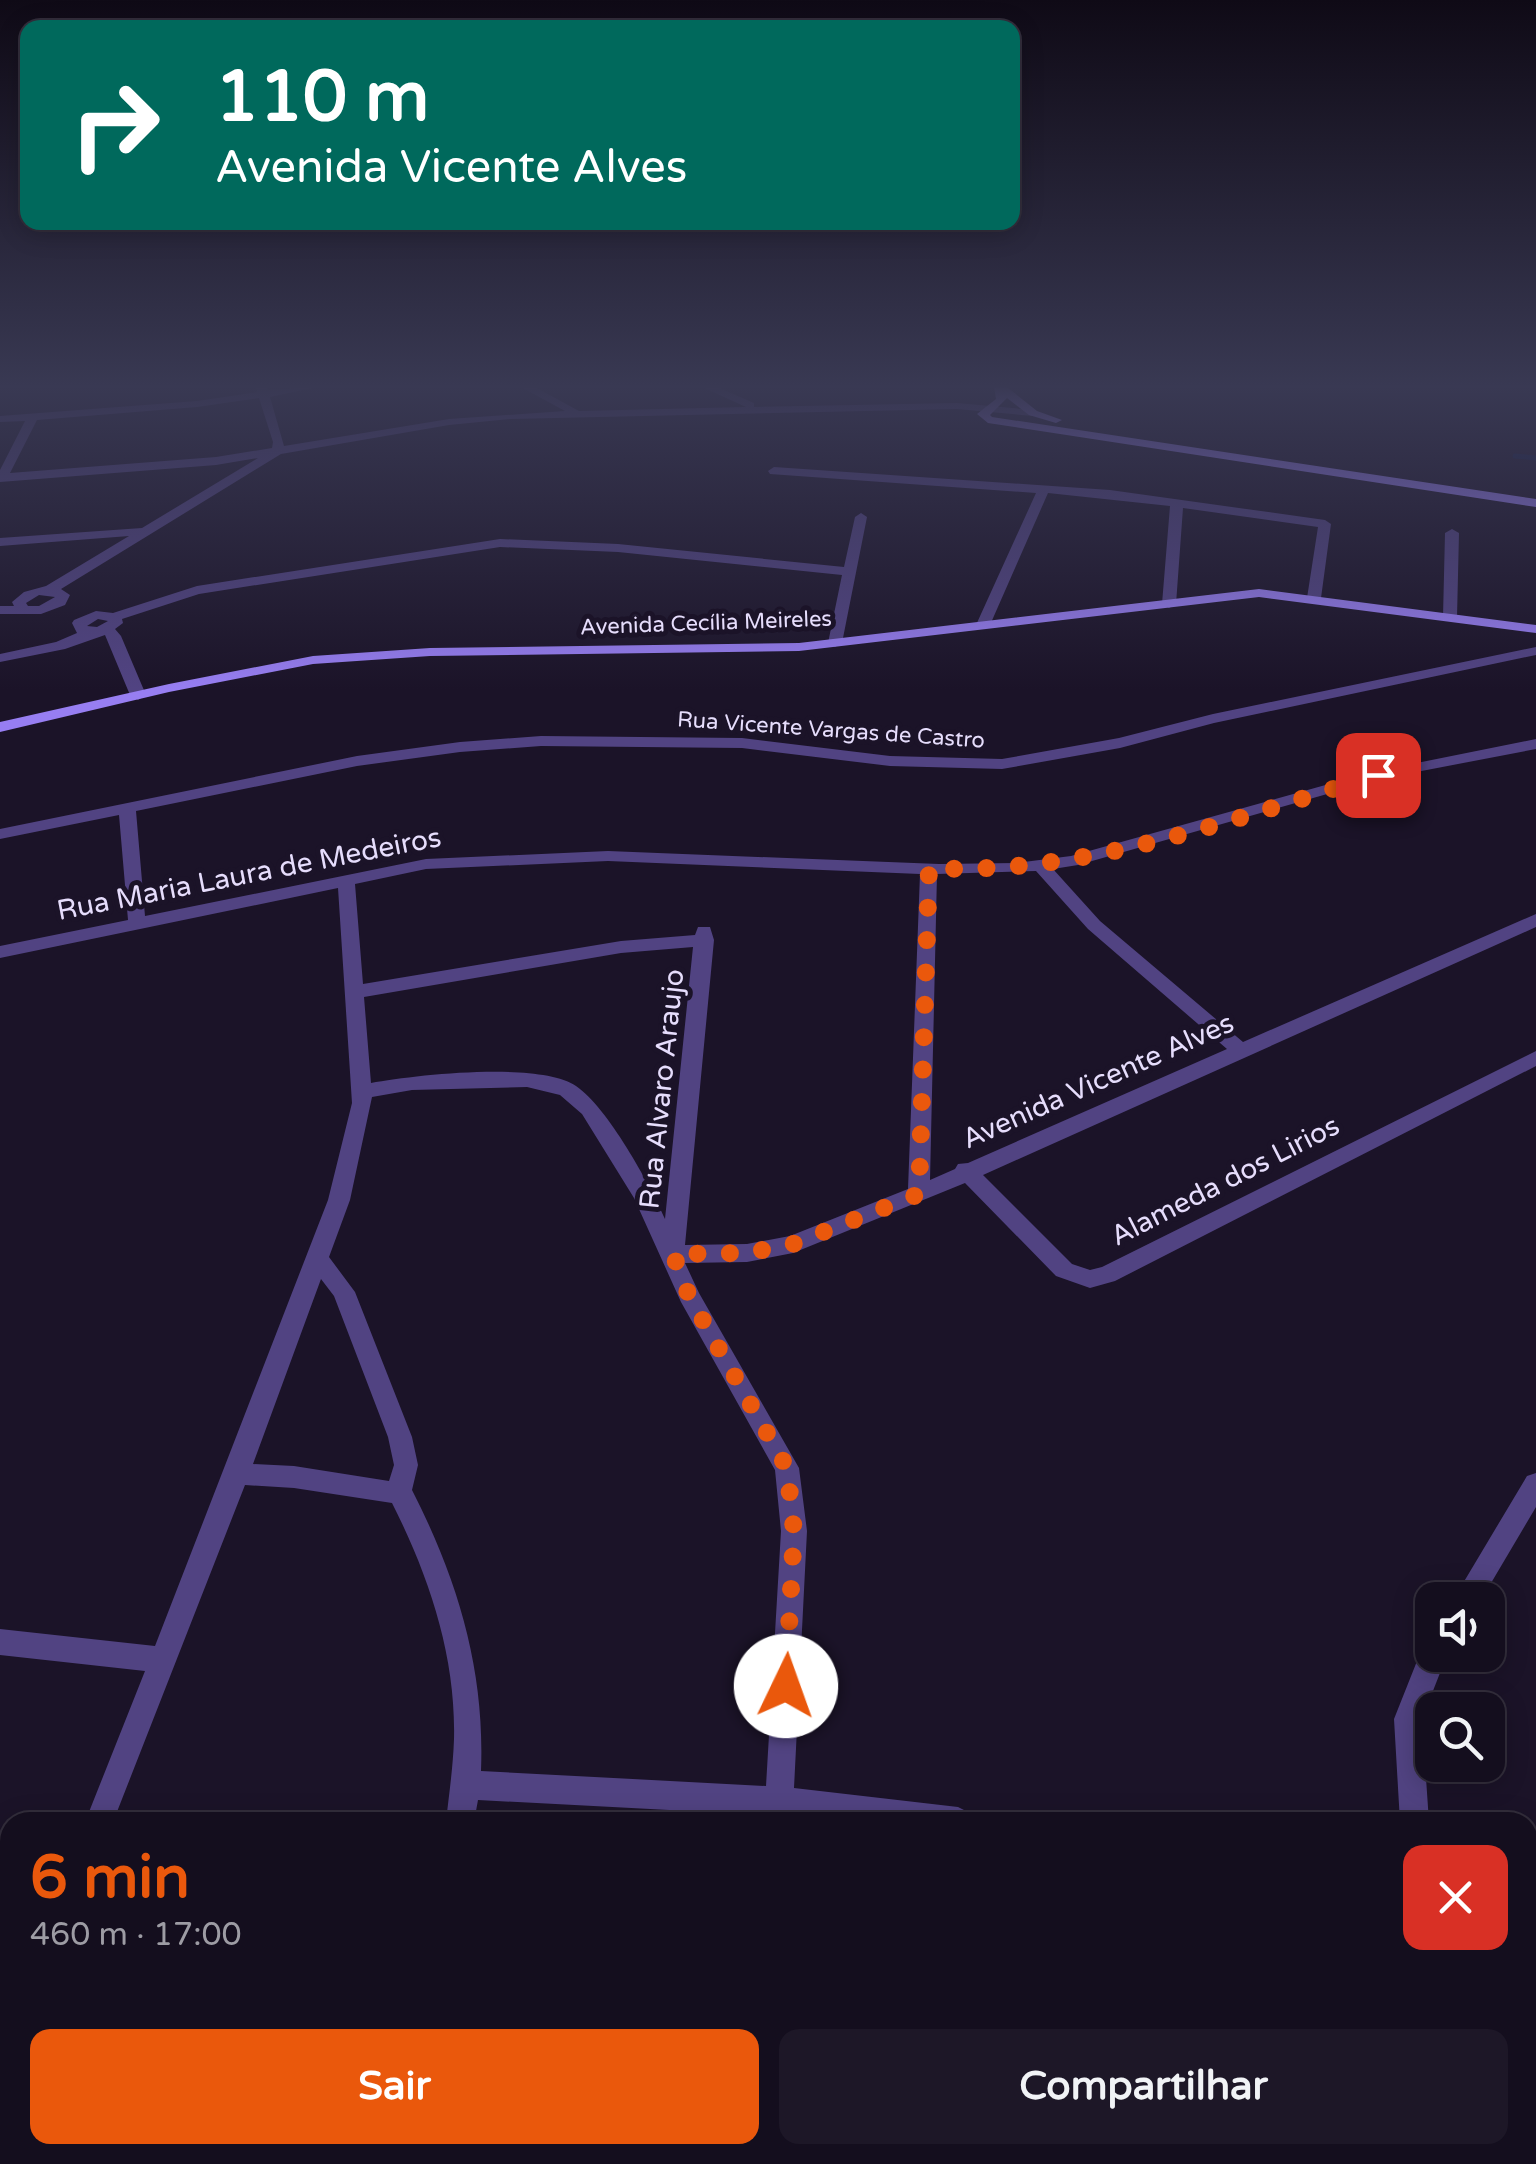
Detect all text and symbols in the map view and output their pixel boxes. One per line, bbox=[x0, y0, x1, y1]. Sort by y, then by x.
text: 110 m bbox=[215, 56, 429, 140]
icon: right bbox=[50, 60, 180, 190]
text: Avenida Vicente Alves bbox=[215, 141, 687, 195]
street label: Avenida Cecília Meireles bbox=[580, 606, 832, 640]
street label: Rua Vicente Vargas de Castro bbox=[676, 706, 986, 754]
pin bbox=[1336, 733, 1421, 818]
icon: arrive bbox=[1351, 748, 1406, 803]
street label: Rua Maria Laura de Medeiros bbox=[54, 820, 444, 928]
street label: Rua Alvaro Araujo bbox=[632, 967, 692, 1211]
street label: Avenida Vicente Alves bbox=[957, 1006, 1239, 1156]
street label: Alameda dos Lirios bbox=[1105, 1109, 1345, 1253]
map controls bbox=[1415, 1582, 1505, 1782]
button: sound bbox=[1415, 1582, 1505, 1672]
position arrow bbox=[734, 1634, 838, 1738]
button: search bbox=[1415, 1692, 1505, 1782]
text: 6 min bbox=[30, 1842, 190, 1914]
button: close bbox=[1403, 1845, 1508, 1950]
text: 460 m · 17:00 bbox=[30, 1916, 242, 1954]
button: Sair bbox=[30, 2029, 759, 2144]
button: Compartilhar bbox=[779, 2029, 1508, 2144]

